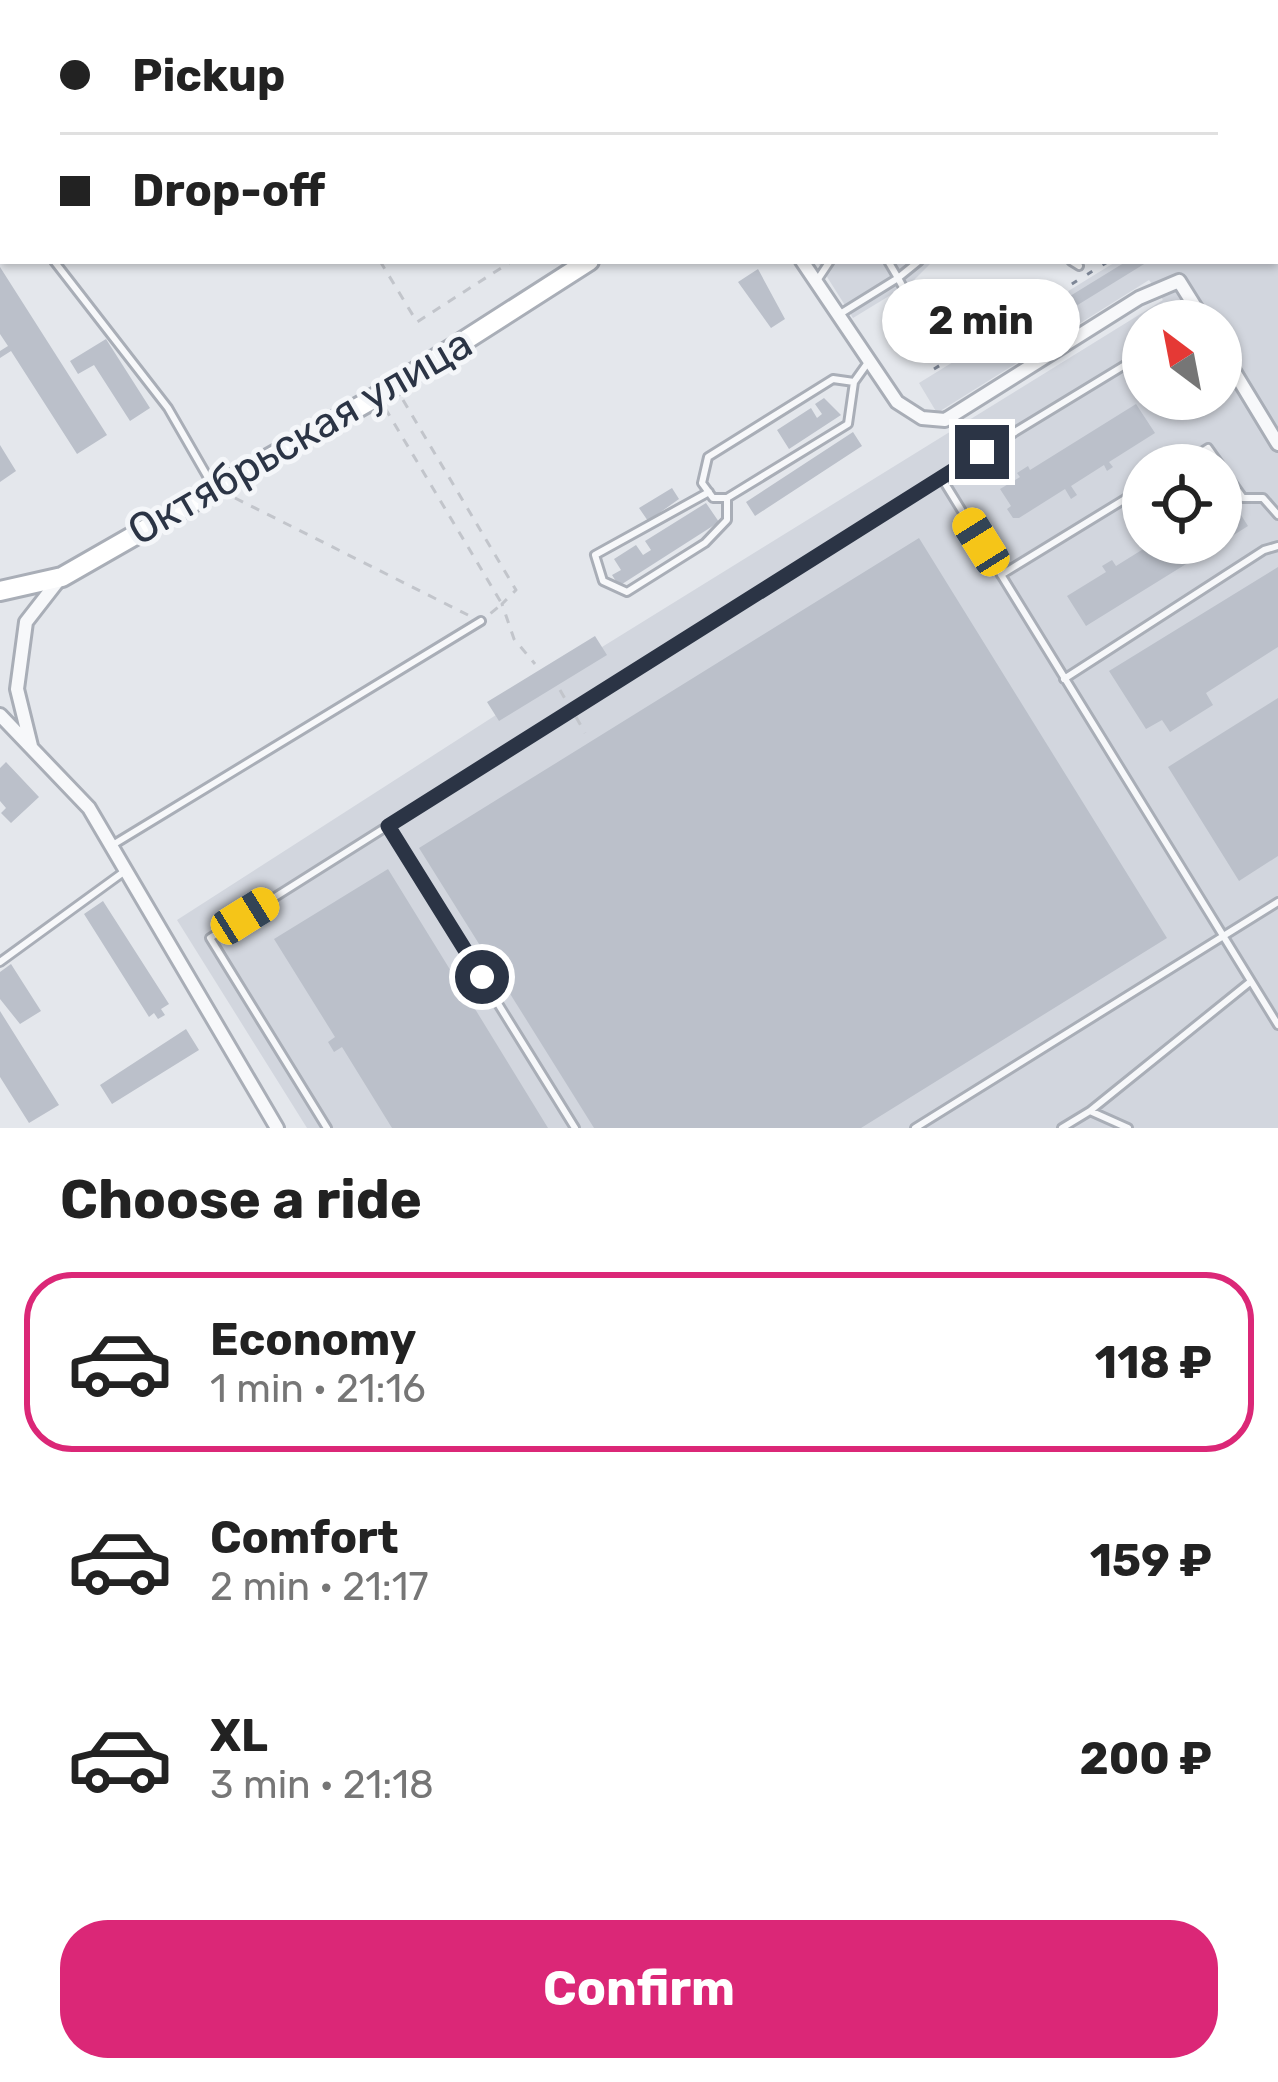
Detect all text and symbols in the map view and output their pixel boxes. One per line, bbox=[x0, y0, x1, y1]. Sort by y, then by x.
text: Pickup bbox=[132, 49, 285, 102]
text: Drop-off bbox=[132, 164, 325, 217]
callout: 2 min bbox=[883, 278, 1081, 362]
text: 2 min bbox=[928, 298, 1034, 344]
north arrow bbox=[1122, 300, 1242, 420]
map controls bbox=[1122, 300, 1242, 564]
street label: Октябрьская улица bbox=[119, 318, 481, 556]
route end bbox=[955, 425, 1009, 479]
button: locate bbox=[1122, 444, 1242, 564]
car bbox=[947, 502, 1015, 582]
car bbox=[205, 882, 285, 950]
route start bbox=[455, 950, 509, 1004]
text: Choose a ride bbox=[60, 1168, 422, 1232]
icon: car bbox=[66, 1308, 174, 1416]
text: Economy bbox=[210, 1313, 416, 1366]
text: 118 ₽ bbox=[1095, 1336, 1212, 1389]
text: 1 min · 21:16 bbox=[210, 1366, 426, 1412]
icon: car bbox=[66, 1506, 174, 1614]
text: Comfort bbox=[210, 1511, 399, 1564]
text: 159 ₽ bbox=[1090, 1534, 1212, 1587]
text: 2 min · 21:17 bbox=[210, 1564, 428, 1610]
icon: car bbox=[66, 1704, 174, 1812]
text: XL bbox=[210, 1709, 268, 1762]
text: 200 ₽ bbox=[1080, 1732, 1212, 1785]
text: 3 min · 21:18 bbox=[210, 1762, 434, 1808]
button: Confirm bbox=[60, 1920, 1218, 2058]

